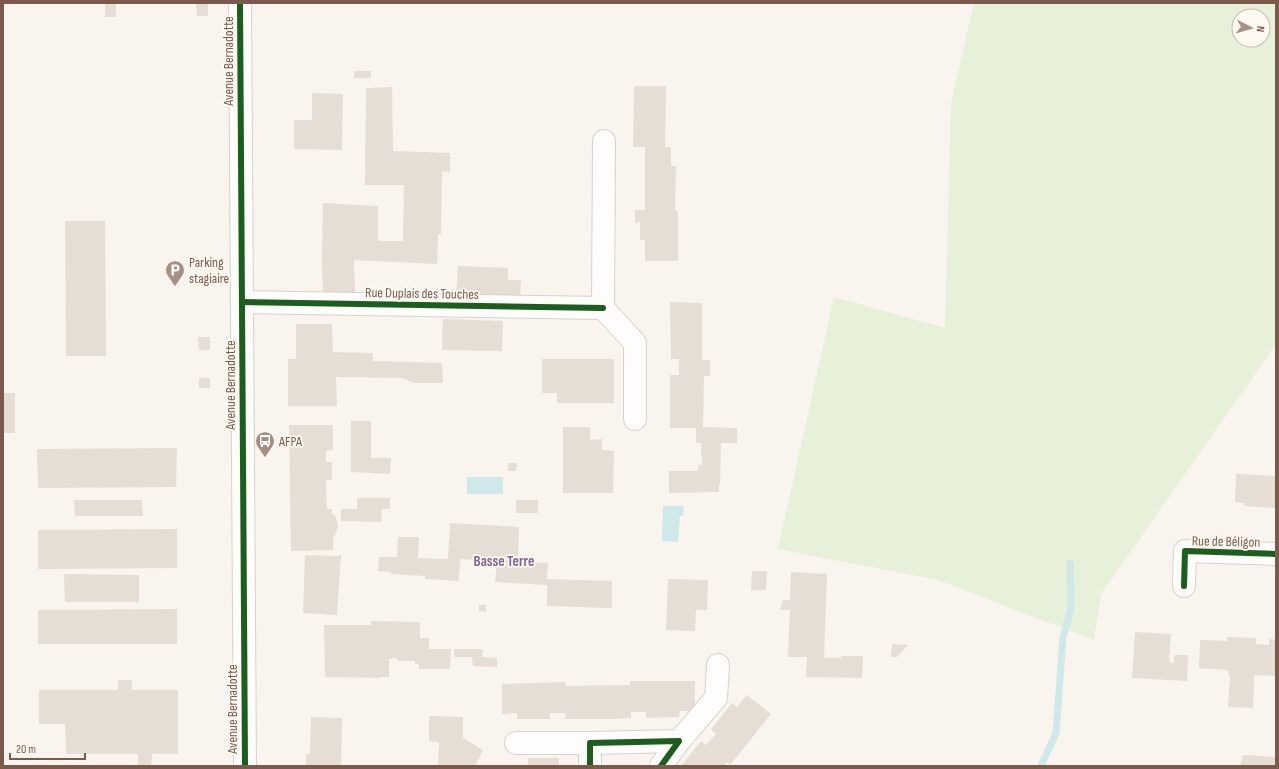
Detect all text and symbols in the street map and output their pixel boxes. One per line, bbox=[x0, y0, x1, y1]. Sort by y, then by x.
north arrow bbox=[1231, 8, 1271, 48]
street label: Avenue Bernadotte bbox=[220, 16, 237, 107]
text: N bbox=[1254, 25, 1267, 33]
place label: Parking stagiaire bbox=[189, 254, 229, 287]
parking icon: Parking stagiaire bbox=[164, 259, 186, 287]
street label: Rue Duplais des Touches bbox=[365, 284, 479, 303]
street label: Avenue Bernadotte bbox=[222, 340, 239, 431]
bus stop icon: AFPA bbox=[254, 430, 276, 458]
place label: AFPA bbox=[278, 433, 303, 450]
street label: Rue de Béligon bbox=[1192, 532, 1260, 551]
district label: Basse Terre bbox=[473, 552, 535, 571]
street label: Avenue Bernadotte bbox=[224, 664, 241, 755]
scale bar bbox=[10, 735, 85, 761]
text: 20 m bbox=[16, 742, 36, 757]

